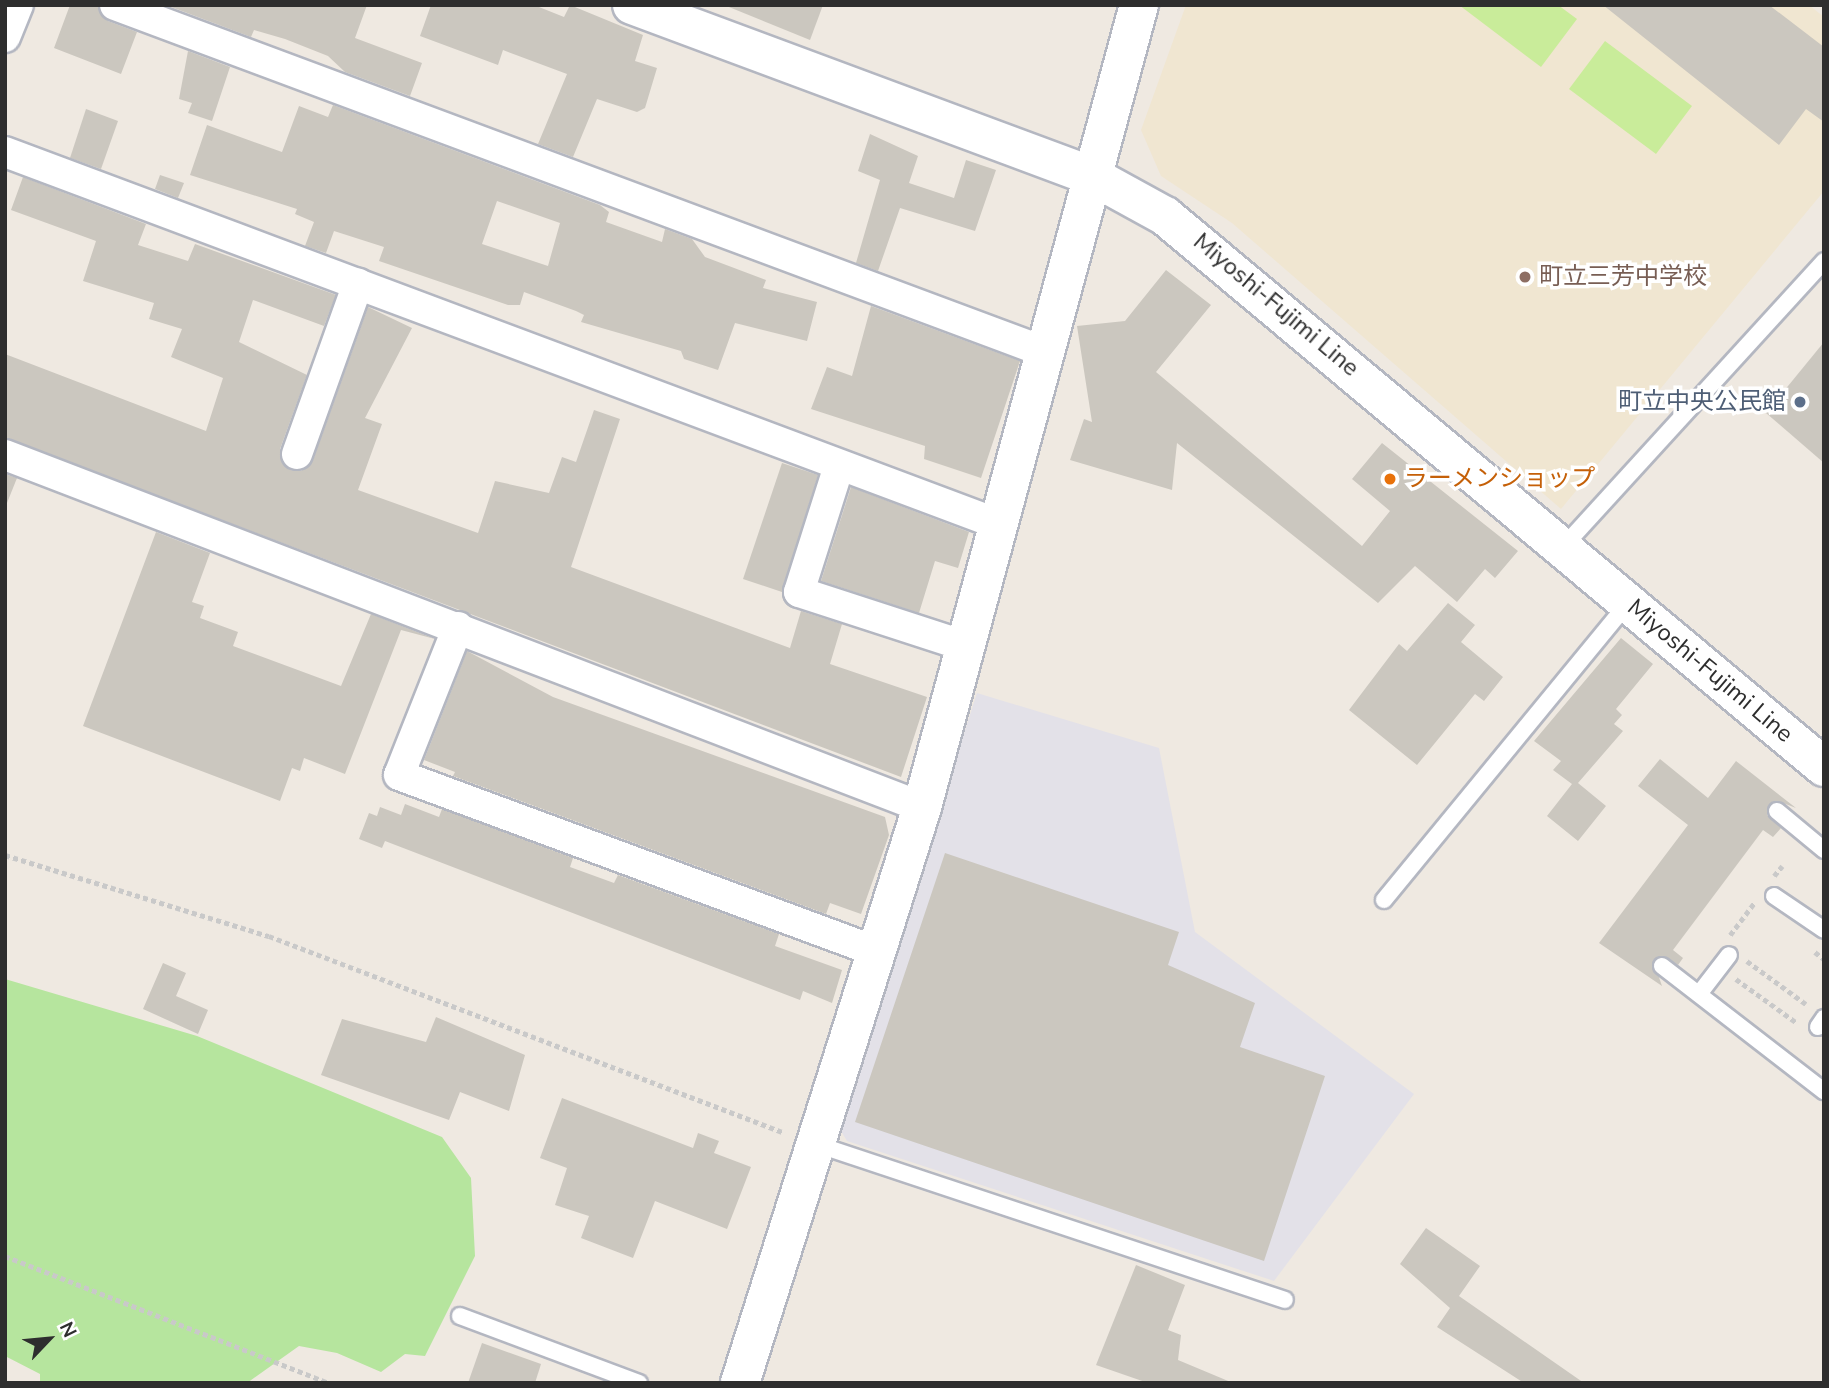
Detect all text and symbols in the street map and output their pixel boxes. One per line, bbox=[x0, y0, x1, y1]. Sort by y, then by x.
street label: Miyoshi-Fujimi Line bbox=[1187, 227, 1365, 383]
place label: 町立三芳中学校 bbox=[1539, 263, 1707, 291]
marker: 町立三芳中学校 bbox=[1517, 269, 1533, 285]
place label: 町立中央公民館 bbox=[1618, 388, 1786, 416]
marker: 町立中央公民館 bbox=[1792, 394, 1808, 410]
place label: ラーメンショップ bbox=[1404, 465, 1596, 493]
marker: ラーメンショップ bbox=[1382, 471, 1398, 487]
street label: Miyoshi-Fujimi Line bbox=[1621, 593, 1799, 749]
north arrow bbox=[14, 1304, 84, 1374]
text: N bbox=[53, 1318, 83, 1342]

